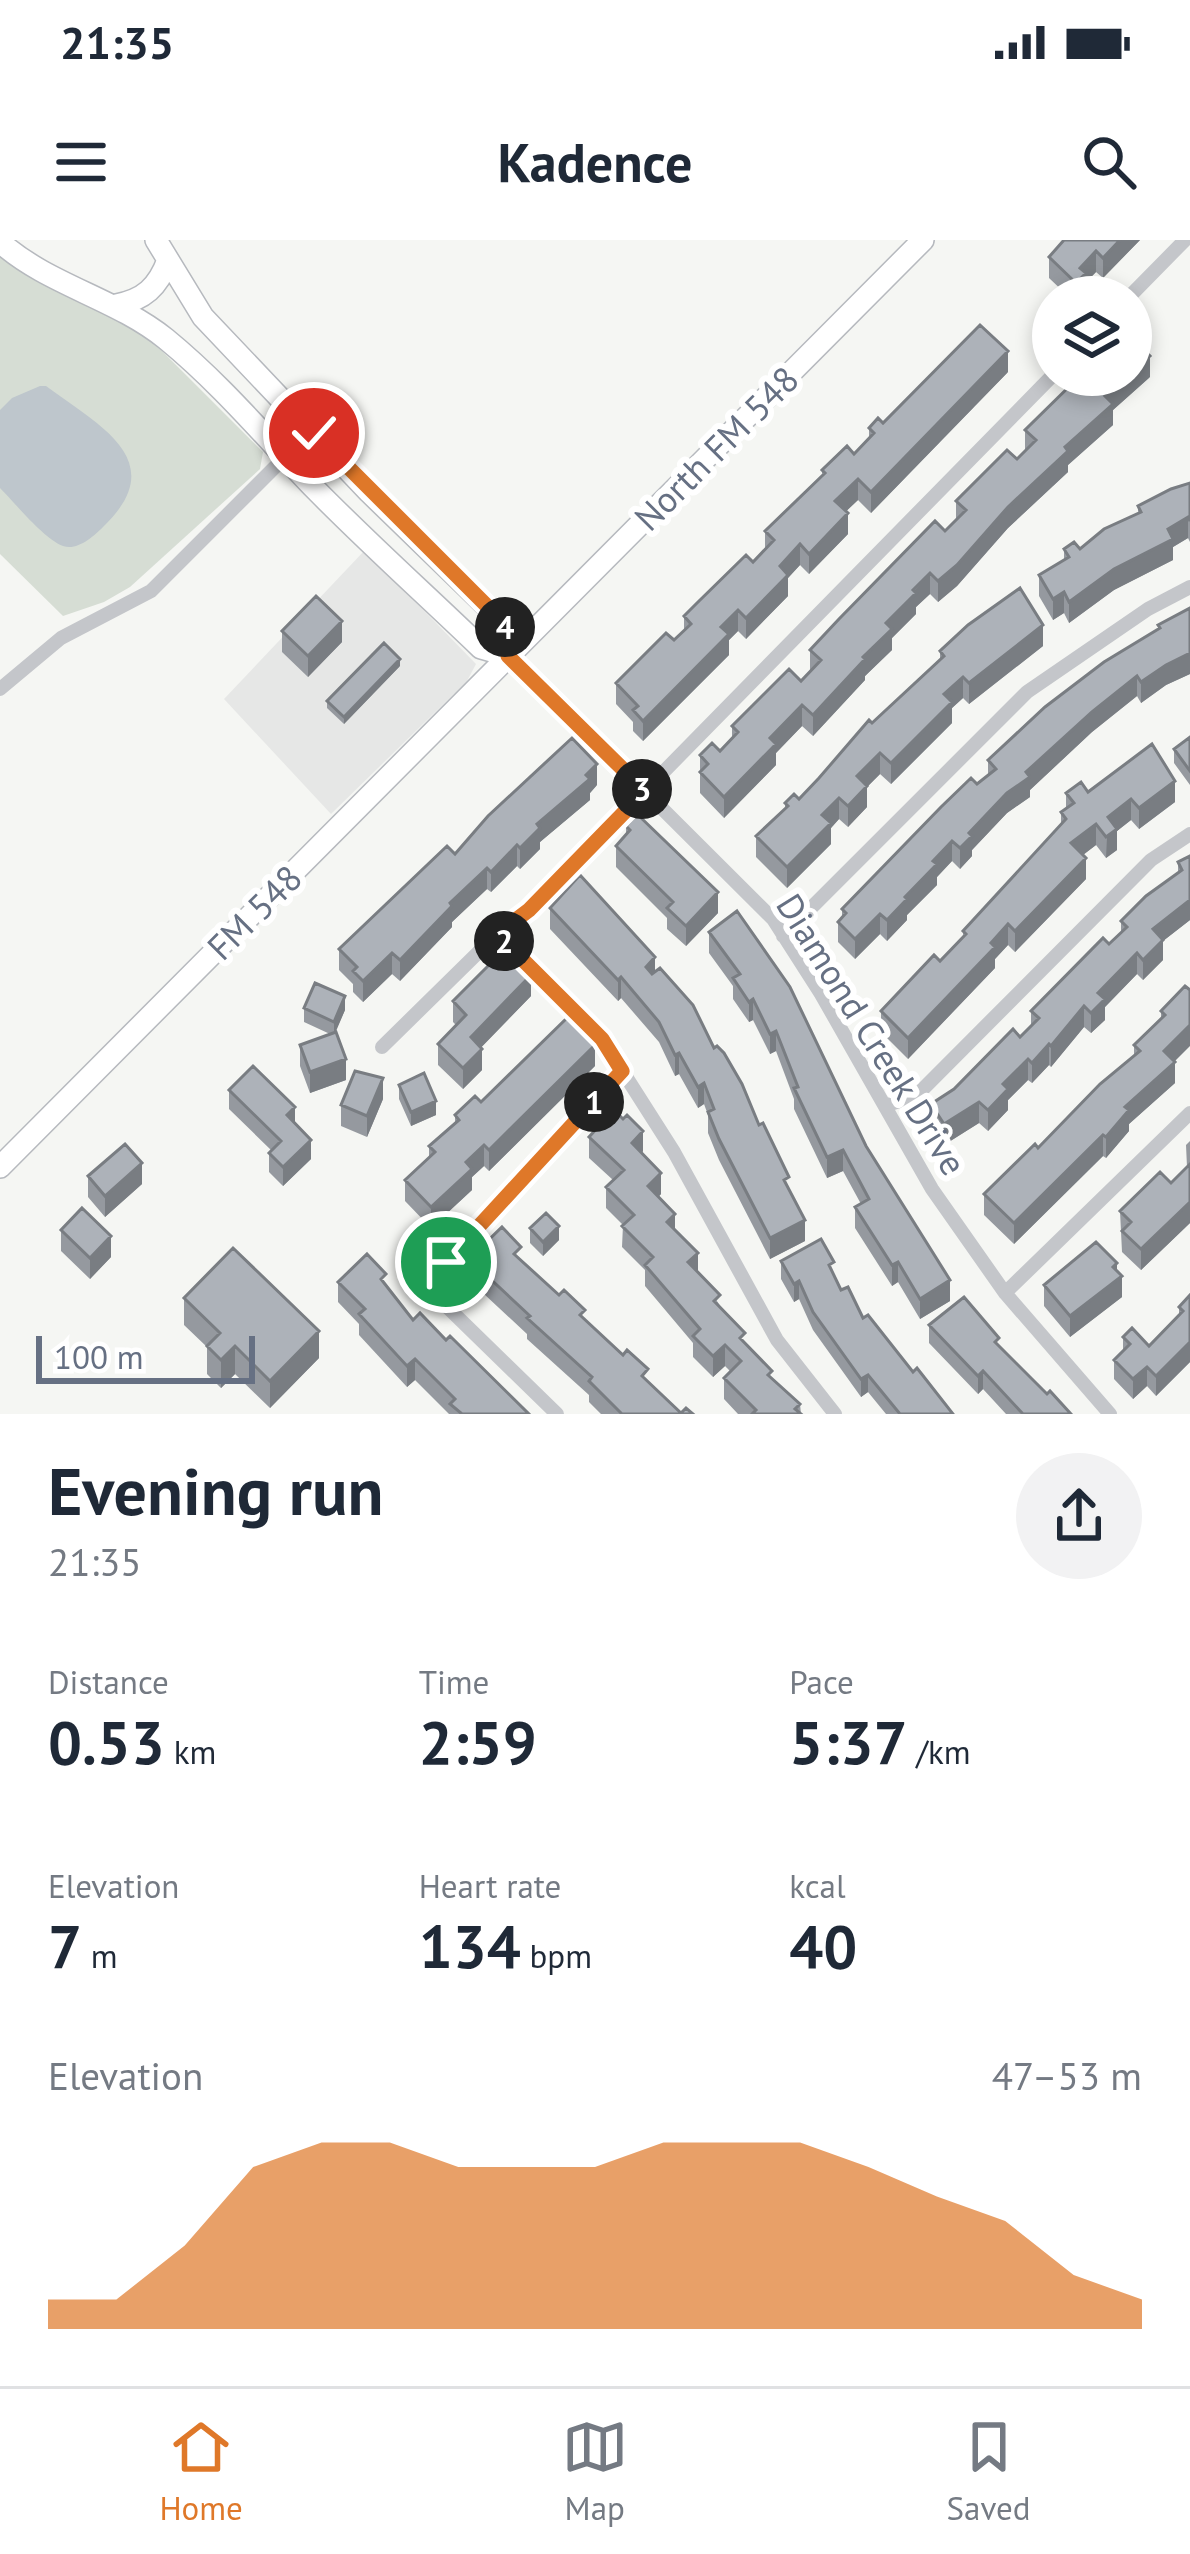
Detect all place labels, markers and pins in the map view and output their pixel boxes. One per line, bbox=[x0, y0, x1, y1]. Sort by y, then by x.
pin bbox=[263, 382, 365, 484]
pin: 4 bbox=[475, 597, 535, 657]
pin: 3 bbox=[612, 759, 672, 819]
pin: 2 bbox=[474, 911, 534, 971]
pin: 1 bbox=[564, 1072, 624, 1132]
pin bbox=[395, 1211, 497, 1313]

